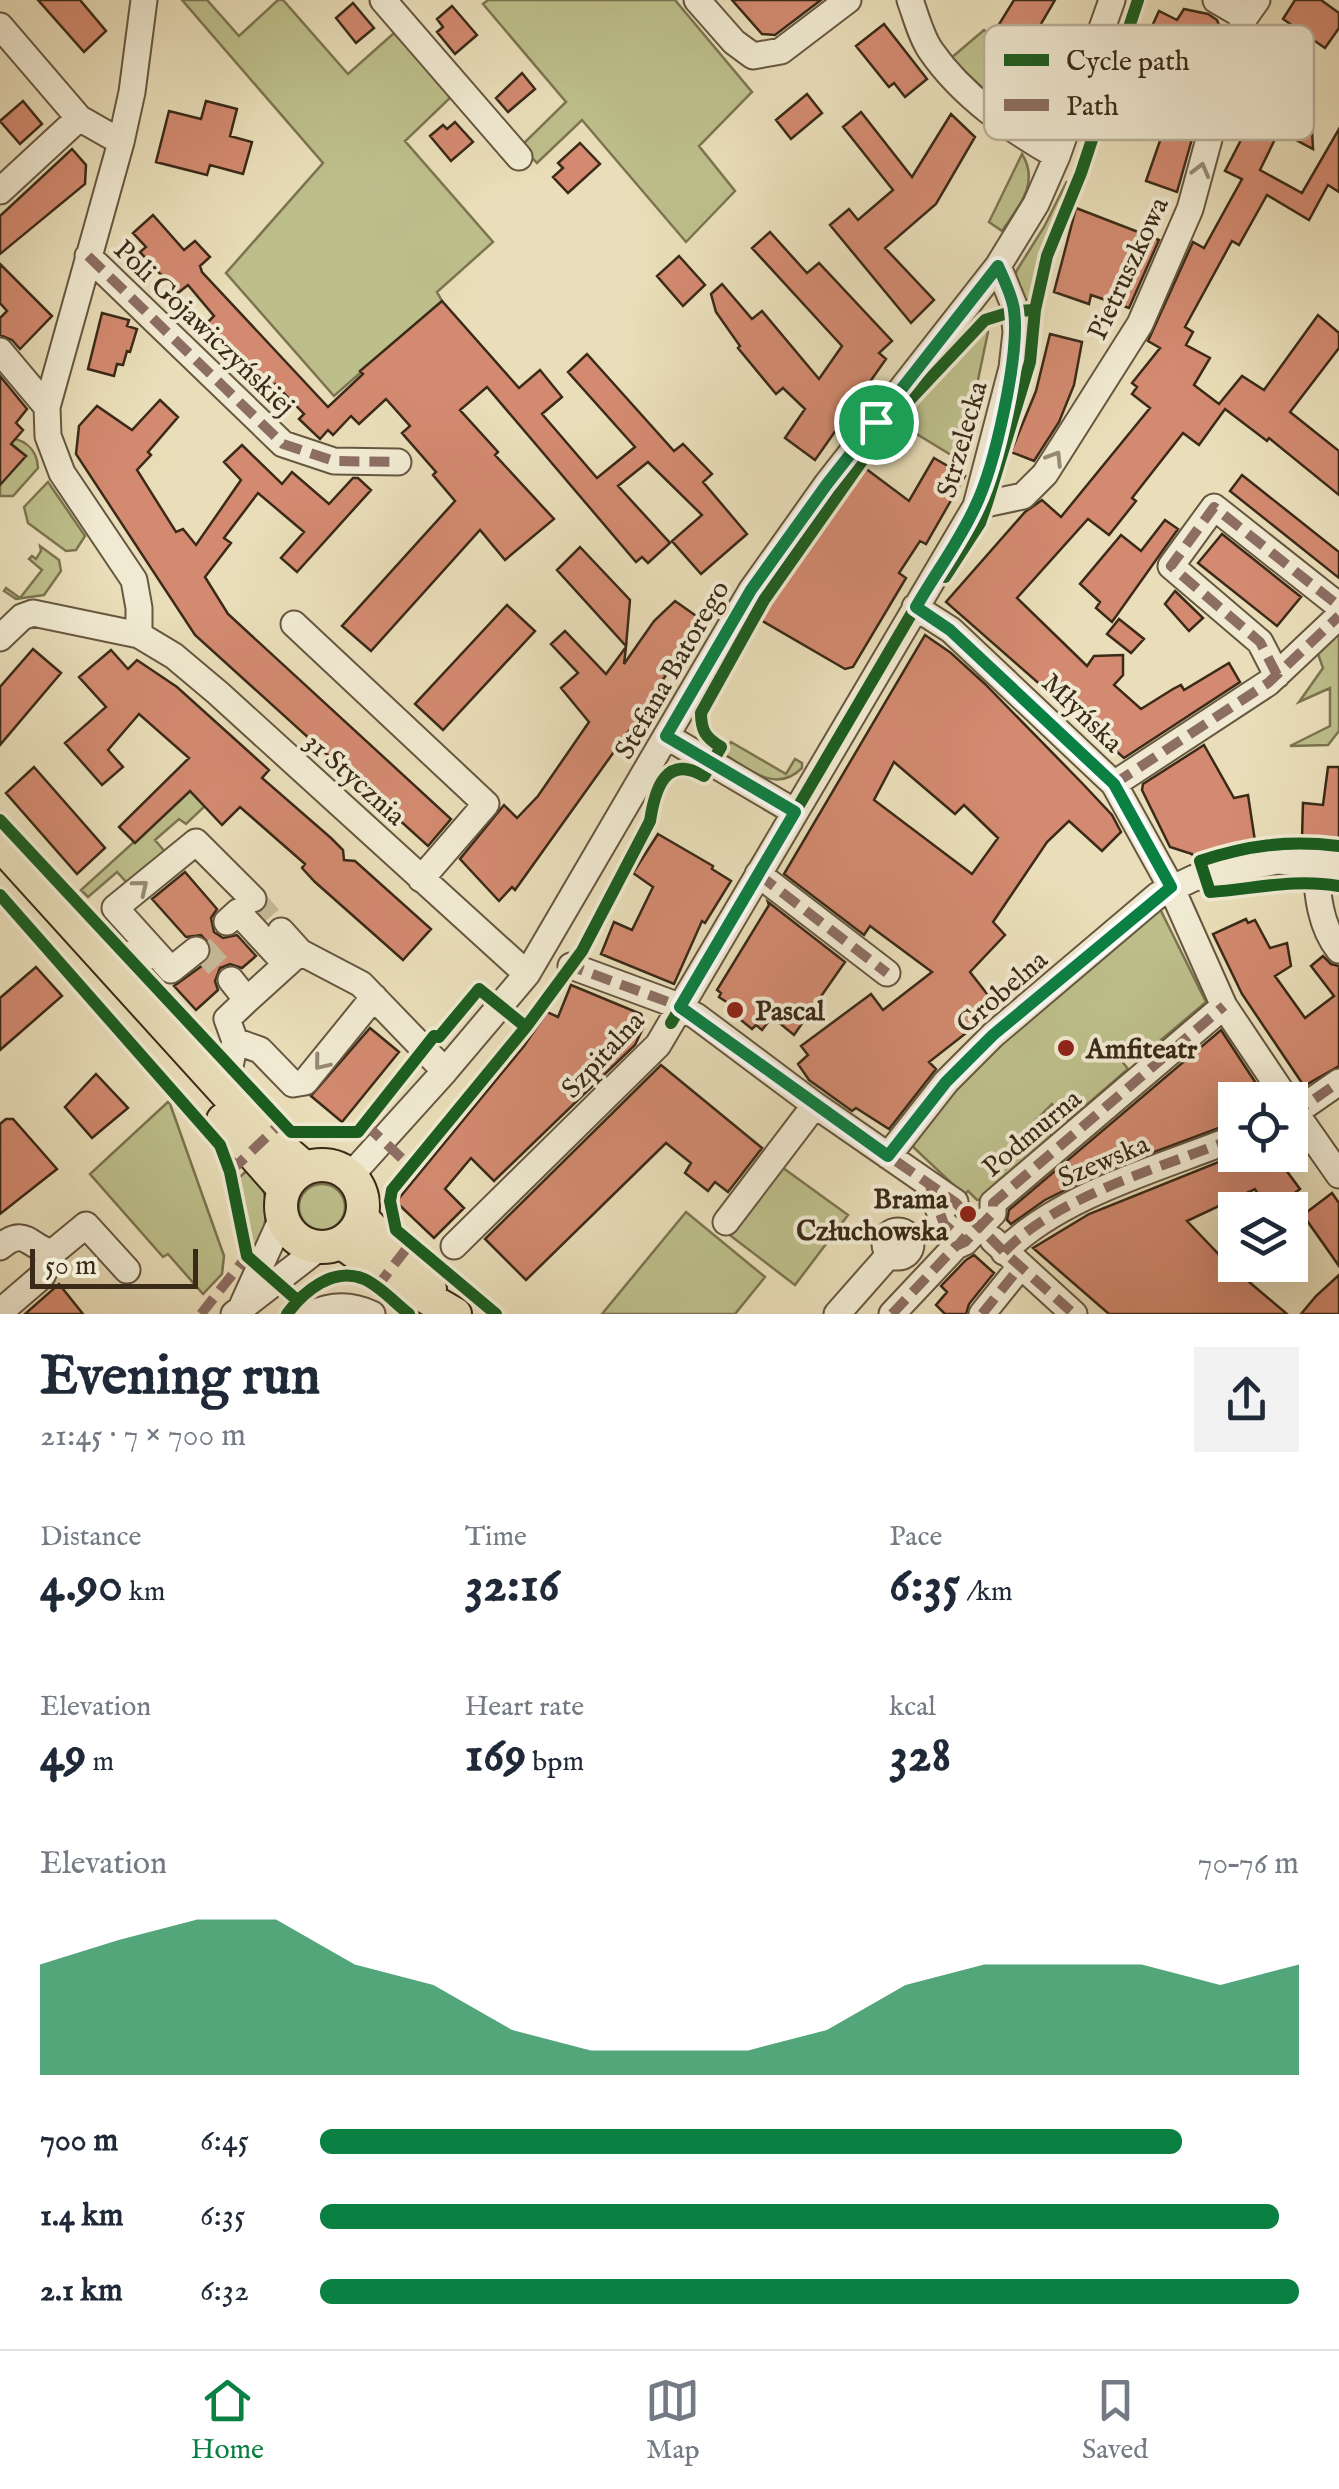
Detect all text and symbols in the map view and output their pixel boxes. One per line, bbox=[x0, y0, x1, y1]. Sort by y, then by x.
legend bbox=[984, 25, 1314, 140]
text: Cycle path bbox=[1066, 45, 1190, 80]
text: Path bbox=[1066, 90, 1119, 125]
one-way arrow bbox=[1189, 162, 1210, 179]
street label: Pietruszkowa bbox=[1081, 191, 1178, 346]
street label: Poli Gojawiczyńskiej bbox=[105, 233, 301, 424]
street label: Strzelecka bbox=[930, 377, 997, 502]
pin bbox=[834, 380, 919, 465]
icon: arrive bbox=[849, 395, 904, 450]
one-way arrow bbox=[1043, 451, 1062, 469]
street label: Stefana Batorego bbox=[608, 575, 738, 766]
street label: Młyńska bbox=[1033, 667, 1130, 762]
street label: 31 Stycznia bbox=[297, 725, 413, 835]
one-way arrow bbox=[129, 881, 147, 899]
street label: Grobelna bbox=[950, 943, 1056, 1042]
place label: Pascal bbox=[755, 995, 826, 1030]
marker: Pascal bbox=[724, 999, 746, 1021]
street label: Szpitalna bbox=[555, 1004, 653, 1106]
place label: Amfiteatr bbox=[1085, 1033, 1198, 1068]
marker: Amfiteatr bbox=[1055, 1037, 1077, 1059]
one-way arrow bbox=[315, 1051, 333, 1069]
street label: Podmurna bbox=[976, 1082, 1090, 1186]
map controls bbox=[1218, 1082, 1308, 1282]
button: locate bbox=[1218, 1082, 1308, 1172]
street label: Szewska bbox=[1053, 1127, 1156, 1197]
place label: Brama Człuchowska bbox=[796, 1183, 949, 1250]
button: layers bbox=[1218, 1192, 1308, 1282]
marker: Brama Człuchowska bbox=[957, 1203, 979, 1225]
scale bar bbox=[30, 1244, 198, 1288]
text: 50 m bbox=[45, 1249, 97, 1284]
text: Evening run bbox=[40, 1343, 320, 1413]
button: share bbox=[1194, 1347, 1299, 1452]
text: 21:45 · 7 × 700 m bbox=[40, 1416, 246, 1457]
text: Distance bbox=[40, 1520, 141, 1555]
text: Time bbox=[465, 1520, 527, 1555]
text: Pace bbox=[889, 1520, 942, 1555]
text: 4.90 bbox=[40, 1555, 123, 1618]
text: 32:16 bbox=[465, 1555, 560, 1618]
text: 6:35 bbox=[889, 1555, 960, 1618]
text: km bbox=[123, 1575, 165, 1610]
text: /km bbox=[960, 1575, 1013, 1610]
text: Elevation bbox=[40, 1690, 151, 1725]
text: Heart rate bbox=[465, 1690, 584, 1725]
text: kcal bbox=[889, 1690, 936, 1725]
text: 49 bbox=[40, 1725, 86, 1788]
text: 169 bbox=[465, 1725, 526, 1788]
text: 328 bbox=[889, 1725, 951, 1788]
text: m bbox=[86, 1745, 114, 1780]
text: bpm bbox=[526, 1745, 584, 1780]
text: Elevation bbox=[40, 1844, 167, 1885]
text: 70–76 m bbox=[1197, 1844, 1299, 1885]
text: 700 m bbox=[40, 2121, 118, 2162]
text: 6:45 bbox=[200, 2121, 249, 2162]
text: 1.4 km bbox=[40, 2196, 124, 2237]
text: 6:35 bbox=[200, 2196, 245, 2237]
text: 2.1 km bbox=[40, 2271, 123, 2312]
text: 6:32 bbox=[200, 2271, 249, 2312]
tab: Home bbox=[191, 2373, 264, 2468]
tab: Map bbox=[645, 2373, 700, 2468]
tab: Saved bbox=[1082, 2373, 1148, 2468]

